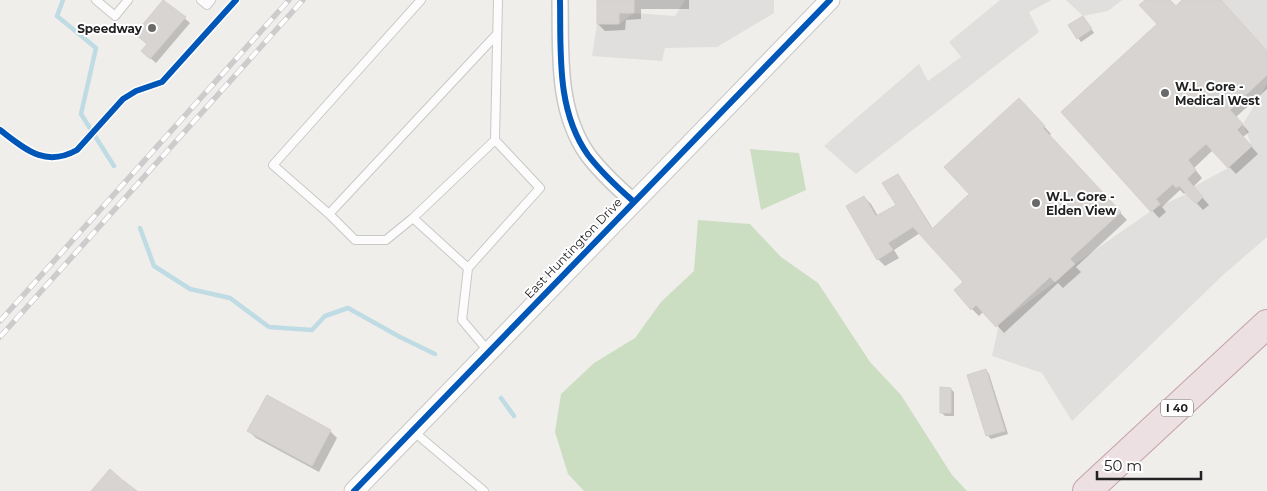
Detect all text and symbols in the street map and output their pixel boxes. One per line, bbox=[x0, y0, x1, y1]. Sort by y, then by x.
place label: Speedway bbox=[77, 21, 143, 36]
marker: Speedway bbox=[146, 22, 158, 34]
place label: W.L. Gore - Medical West bbox=[1175, 79, 1261, 108]
marker: W.L. Gore - Medical West bbox=[1159, 87, 1171, 99]
place label: W.L. Gore - Elden View bbox=[1046, 189, 1117, 218]
street label: East Huntington Drive bbox=[521, 195, 625, 301]
marker: W.L. Gore - Elden View bbox=[1030, 197, 1042, 209]
road number: I 40 bbox=[1161, 399, 1193, 416]
scale bar bbox=[1097, 448, 1201, 480]
text: 50 m bbox=[1104, 456, 1142, 475]

